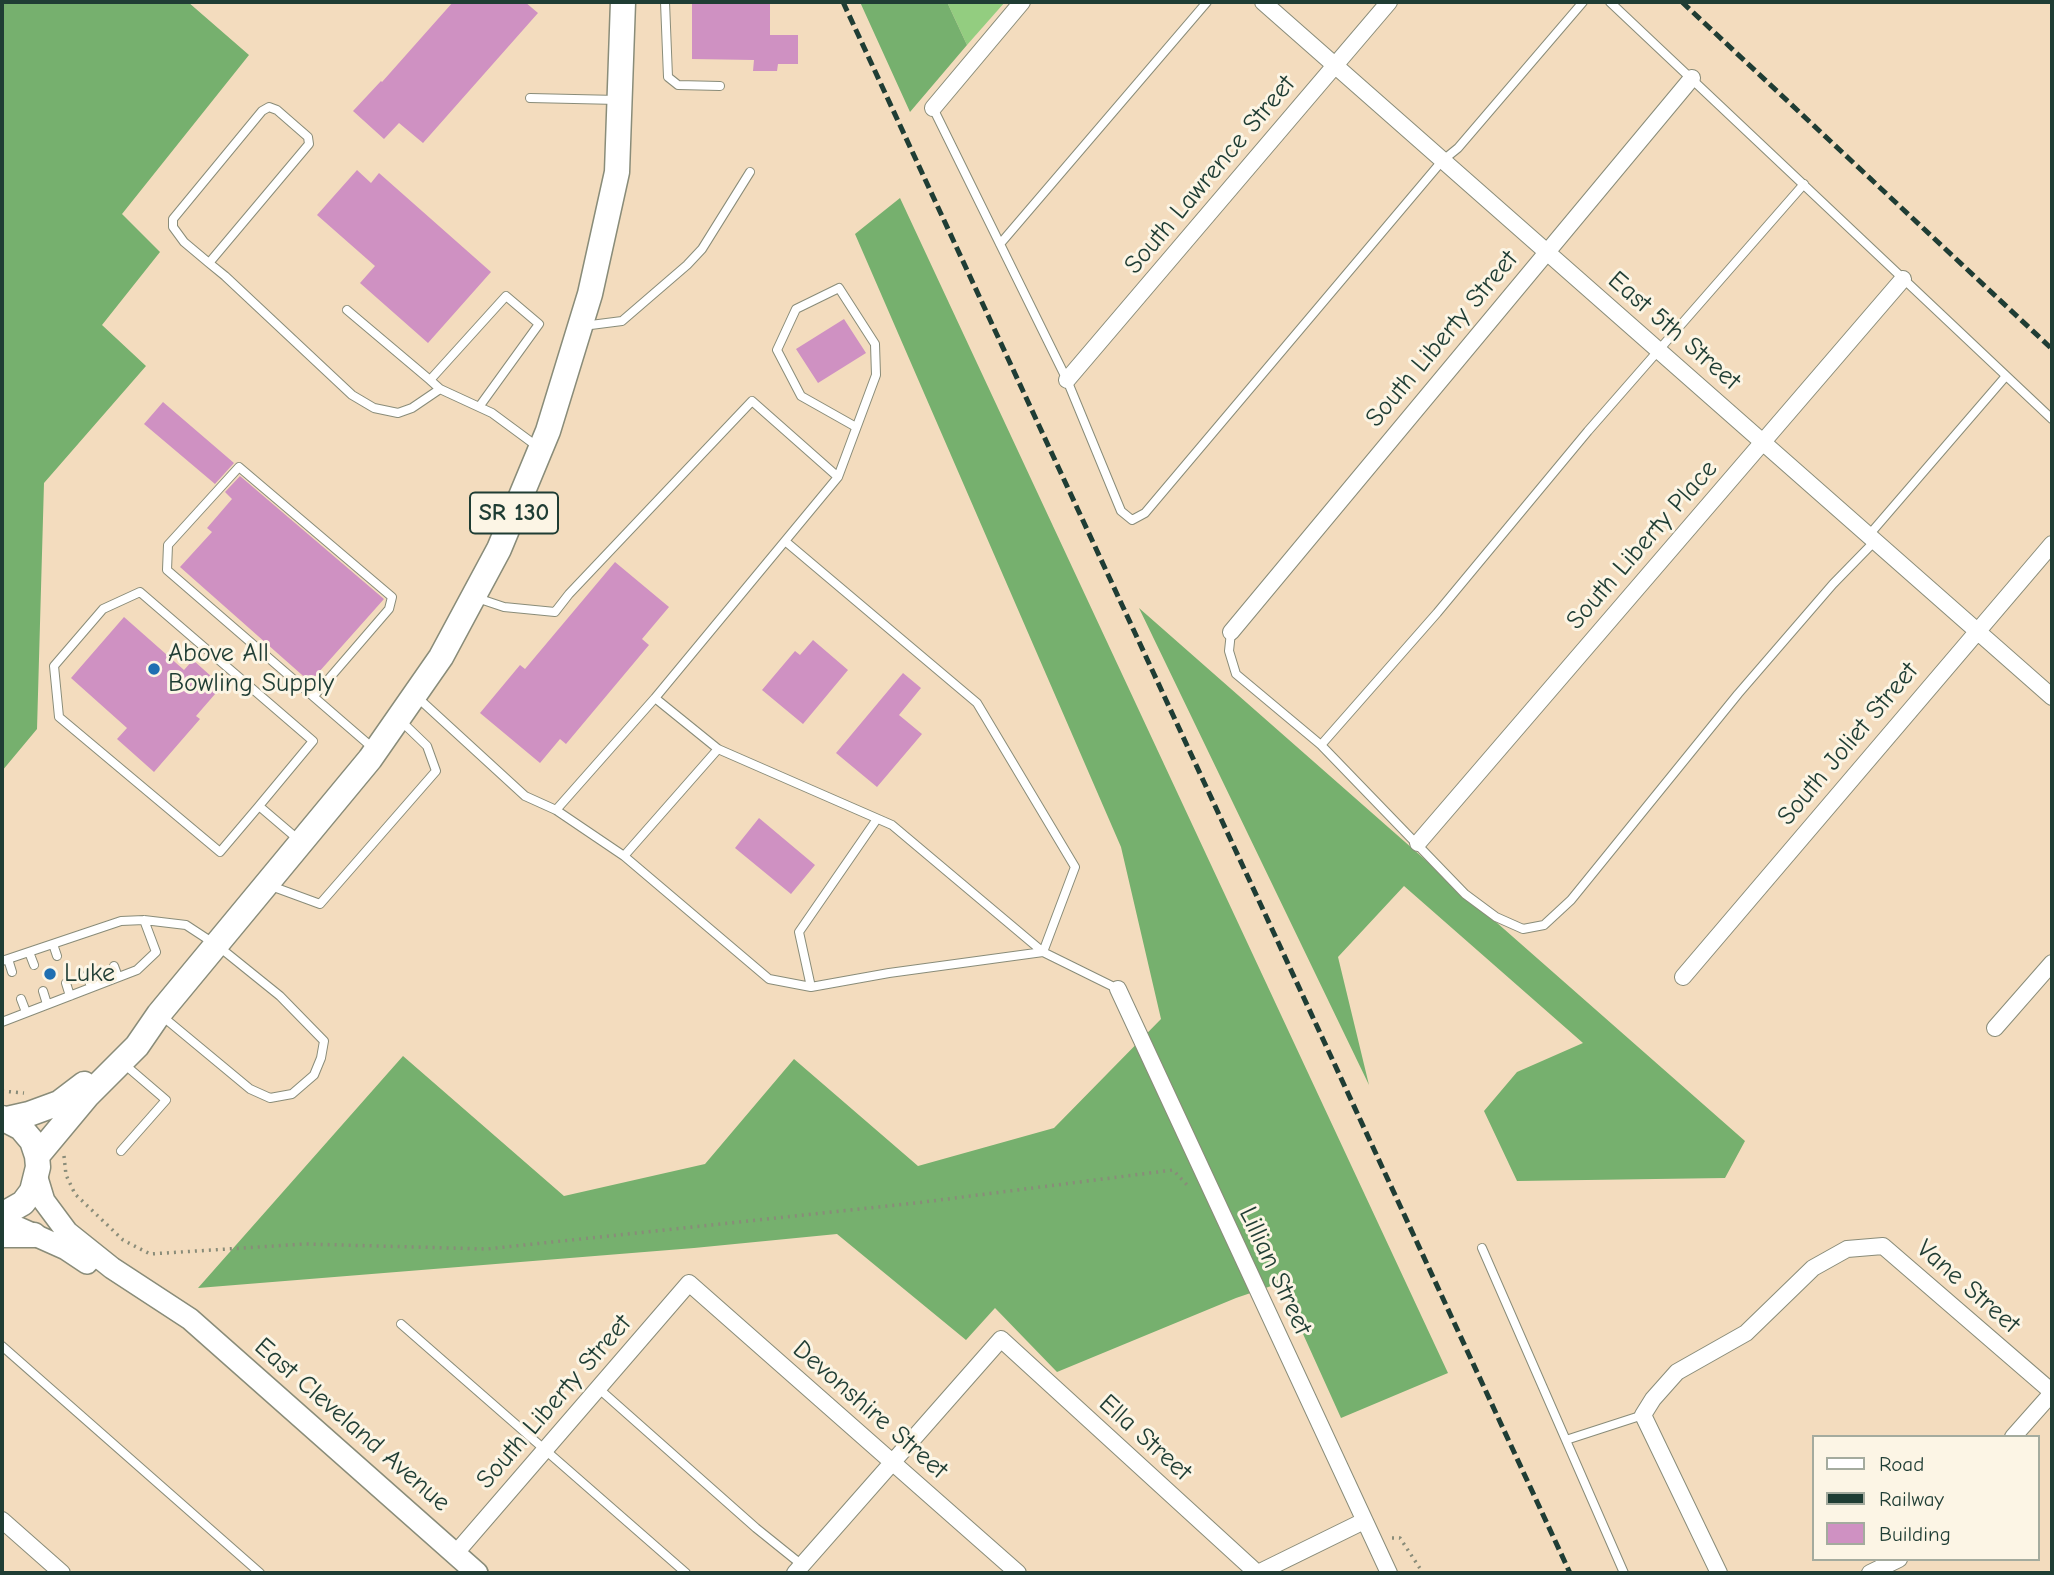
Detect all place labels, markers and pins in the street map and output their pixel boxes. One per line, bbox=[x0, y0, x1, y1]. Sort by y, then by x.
place label: Above All Bowling Supply bbox=[168, 638, 334, 700]
marker: Above All Bowling Supply bbox=[146, 661, 162, 677]
place label: Luke bbox=[64, 958, 115, 990]
marker: Luke bbox=[42, 966, 58, 982]

